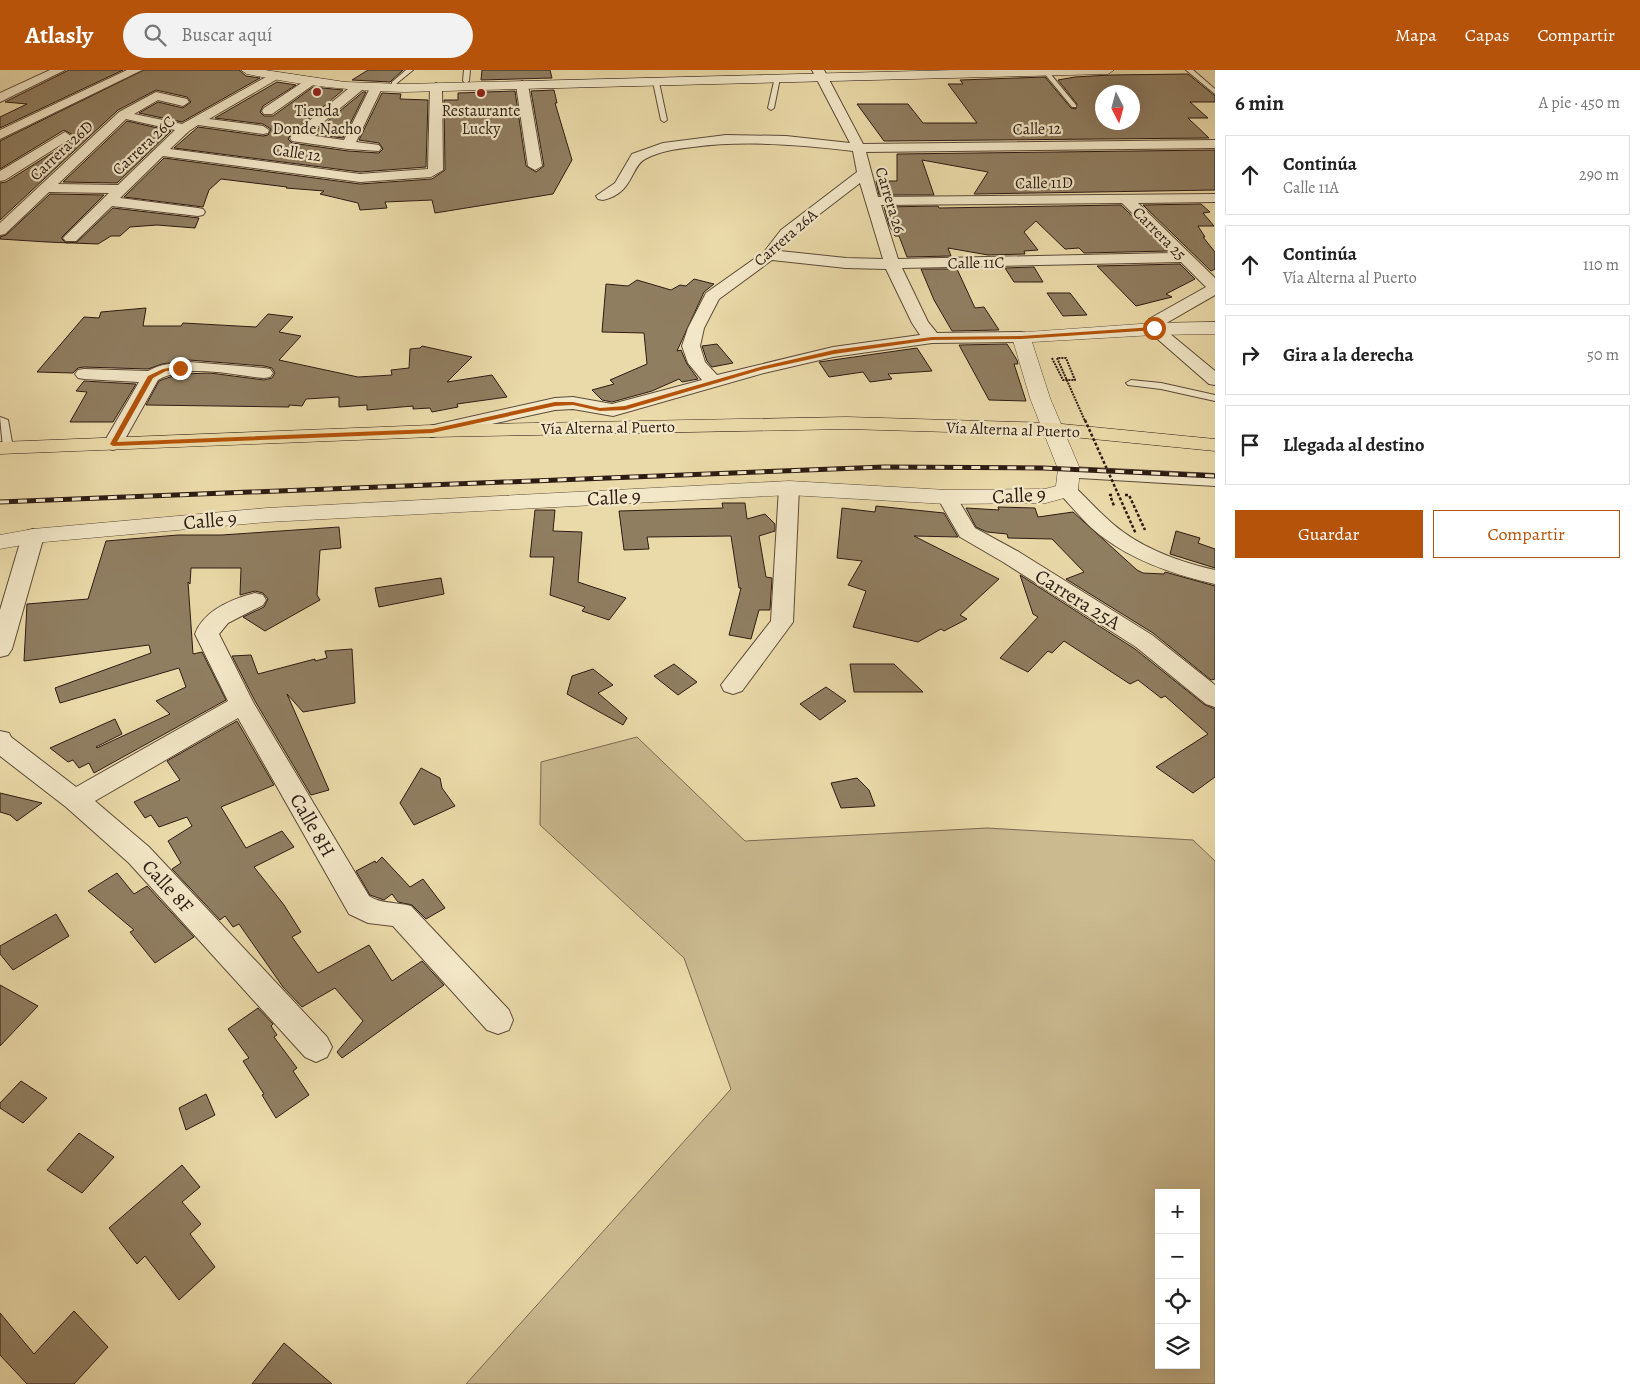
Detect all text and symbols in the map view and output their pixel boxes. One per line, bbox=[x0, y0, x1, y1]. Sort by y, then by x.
search box bbox=[123, 13, 473, 58]
text: Atlasly bbox=[25, 19, 93, 51]
icon: search bbox=[141, 21, 169, 49]
text: Buscar aquí bbox=[181, 22, 272, 48]
text: Mapa bbox=[1395, 23, 1437, 47]
text: Capas bbox=[1465, 23, 1509, 47]
text: Compartir bbox=[1537, 23, 1615, 47]
north arrow bbox=[1095, 85, 1140, 130]
marker: Tienda Donde Nacho bbox=[311, 86, 323, 98]
marker: Restaurante Lucky bbox=[475, 87, 487, 99]
text: 6 min bbox=[1235, 89, 1284, 117]
text: A pie · 450 m bbox=[1539, 92, 1620, 114]
place label: Tienda Donde Nacho bbox=[273, 100, 361, 140]
place label: Restaurante Lucky bbox=[442, 100, 520, 140]
street label: Carrera 26C bbox=[108, 111, 180, 180]
street label: Carrera 26D bbox=[25, 116, 98, 186]
street label: Calle 12 bbox=[1012, 118, 1062, 140]
street label: Calle 12 bbox=[271, 139, 323, 167]
text: Continúa bbox=[1283, 151, 1357, 177]
icon: ahead bbox=[1236, 161, 1264, 189]
street label: Carrera 26 bbox=[870, 164, 911, 236]
text: 290 m bbox=[1579, 164, 1619, 186]
street label: Calle 11D bbox=[1015, 171, 1073, 195]
text: Calle 11A bbox=[1283, 177, 1339, 199]
street label: Carrera 25 bbox=[1128, 202, 1191, 266]
street label: Carrera 26A bbox=[749, 204, 823, 272]
text: Continúa bbox=[1283, 241, 1357, 267]
icon: ahead bbox=[1236, 251, 1264, 279]
street label: Calle 11C bbox=[948, 252, 1004, 274]
text: 110 m bbox=[1583, 254, 1619, 276]
text: Vía Alterna al Puerto bbox=[1283, 267, 1417, 289]
route start bbox=[1143, 317, 1166, 340]
icon: right bbox=[1236, 341, 1264, 369]
text: Gira a la derecha bbox=[1283, 342, 1414, 368]
text: 50 m bbox=[1587, 344, 1619, 366]
route end bbox=[169, 357, 192, 380]
street label: Vía Alterna al Puerto bbox=[540, 416, 675, 440]
street label: Vía Alterna al Puerto bbox=[945, 417, 1080, 443]
icon: arrive bbox=[1236, 431, 1264, 459]
text: Llegada al destino bbox=[1283, 432, 1425, 458]
street label: Calle 9 bbox=[992, 481, 1047, 510]
street label: Calle 9 bbox=[587, 483, 642, 512]
street label: Calle 9 bbox=[182, 505, 238, 536]
button: Guardar bbox=[1235, 510, 1423, 558]
button: Compartir bbox=[1433, 510, 1620, 558]
street label: Carrera 25A bbox=[1030, 562, 1126, 637]
street label: Calle 8H bbox=[284, 788, 342, 862]
street label: Calle 8F bbox=[136, 854, 199, 919]
map controls bbox=[1155, 1189, 1200, 1369]
button: + bbox=[1155, 1189, 1200, 1234]
button: − bbox=[1155, 1234, 1200, 1279]
button: locate bbox=[1155, 1279, 1200, 1324]
button: layers bbox=[1155, 1324, 1200, 1369]

